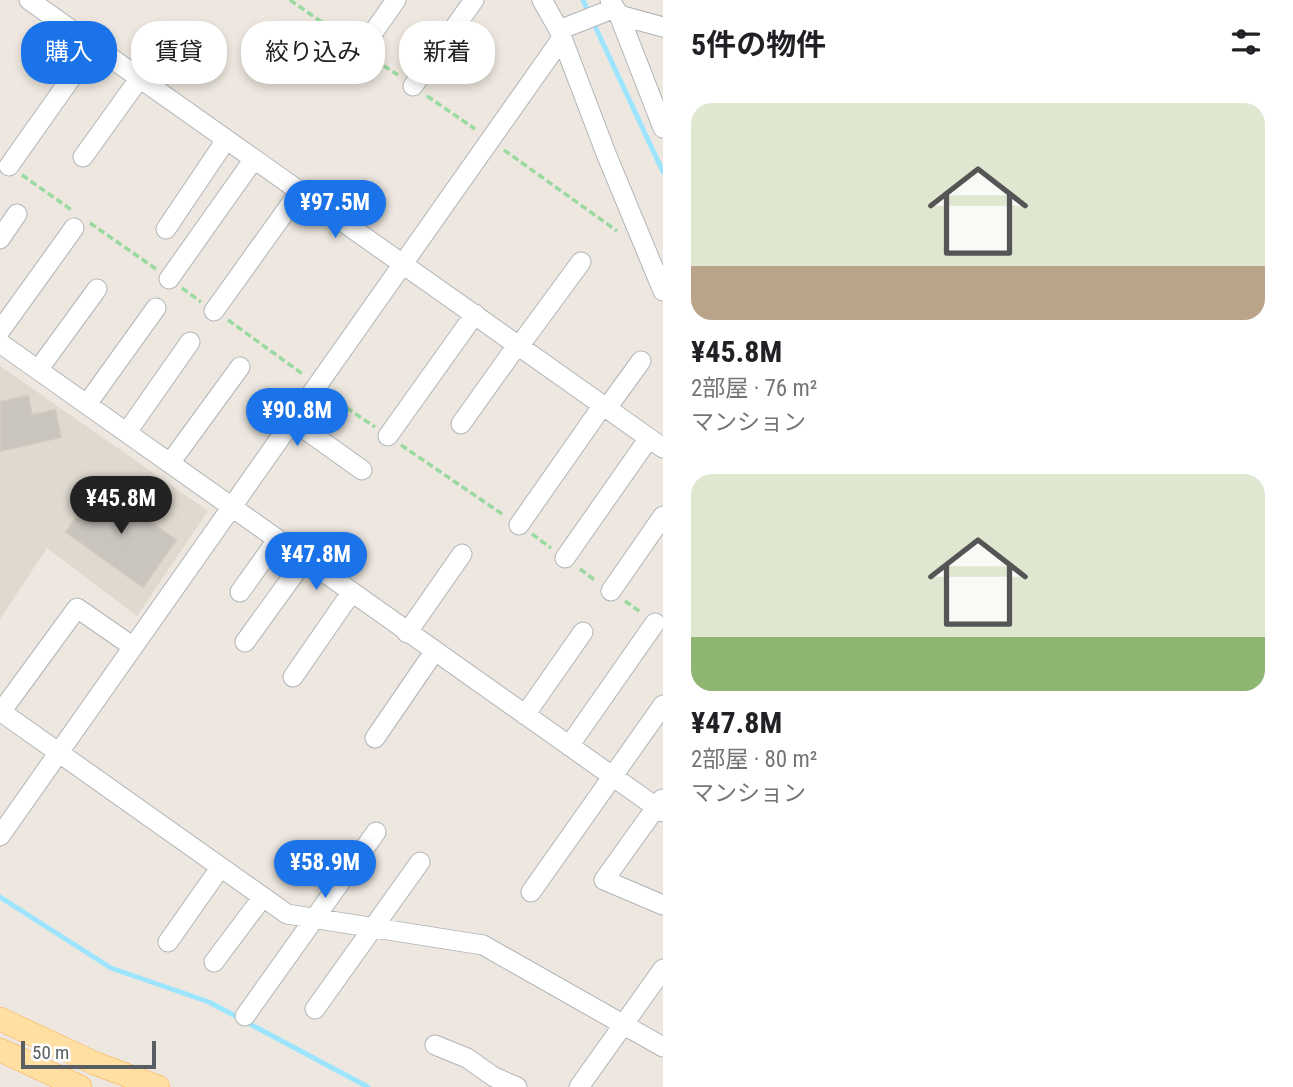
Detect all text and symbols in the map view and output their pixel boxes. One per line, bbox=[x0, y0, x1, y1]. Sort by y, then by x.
chip: 購入 bbox=[21, 21, 117, 84]
chip: 賃貸 bbox=[131, 21, 227, 84]
chip: 絞り込み bbox=[241, 21, 385, 84]
chip: 新着 bbox=[399, 21, 495, 84]
icon: filters bbox=[1227, 23, 1265, 61]
text: 5件の物件 bbox=[691, 27, 826, 62]
icon: home bbox=[915, 148, 1041, 274]
pin: ¥97.5M bbox=[278, 180, 392, 240]
text: ¥97.5M bbox=[300, 189, 370, 216]
text: ¥45.8M bbox=[691, 334, 782, 369]
text: 2部屋 · 76 m² bbox=[691, 375, 817, 402]
pin: ¥90.8M bbox=[240, 388, 354, 448]
text: ¥90.8M bbox=[262, 397, 332, 424]
text: マンション bbox=[691, 409, 806, 436]
pin: ¥45.8M bbox=[64, 476, 178, 536]
text: ¥45.8M bbox=[86, 485, 156, 512]
icon: home bbox=[915, 519, 1041, 645]
pin: ¥47.8M bbox=[259, 532, 373, 592]
text: ¥47.8M bbox=[281, 541, 351, 568]
text: ¥47.8M bbox=[691, 705, 782, 740]
text: 2部屋 · 80 m² bbox=[691, 746, 817, 773]
text: マンション bbox=[691, 780, 806, 807]
pin: ¥58.9M bbox=[268, 841, 382, 900]
text: ¥58.9M bbox=[290, 849, 360, 876]
scale bar bbox=[21, 1038, 156, 1070]
text: 50 m bbox=[32, 1041, 69, 1064]

